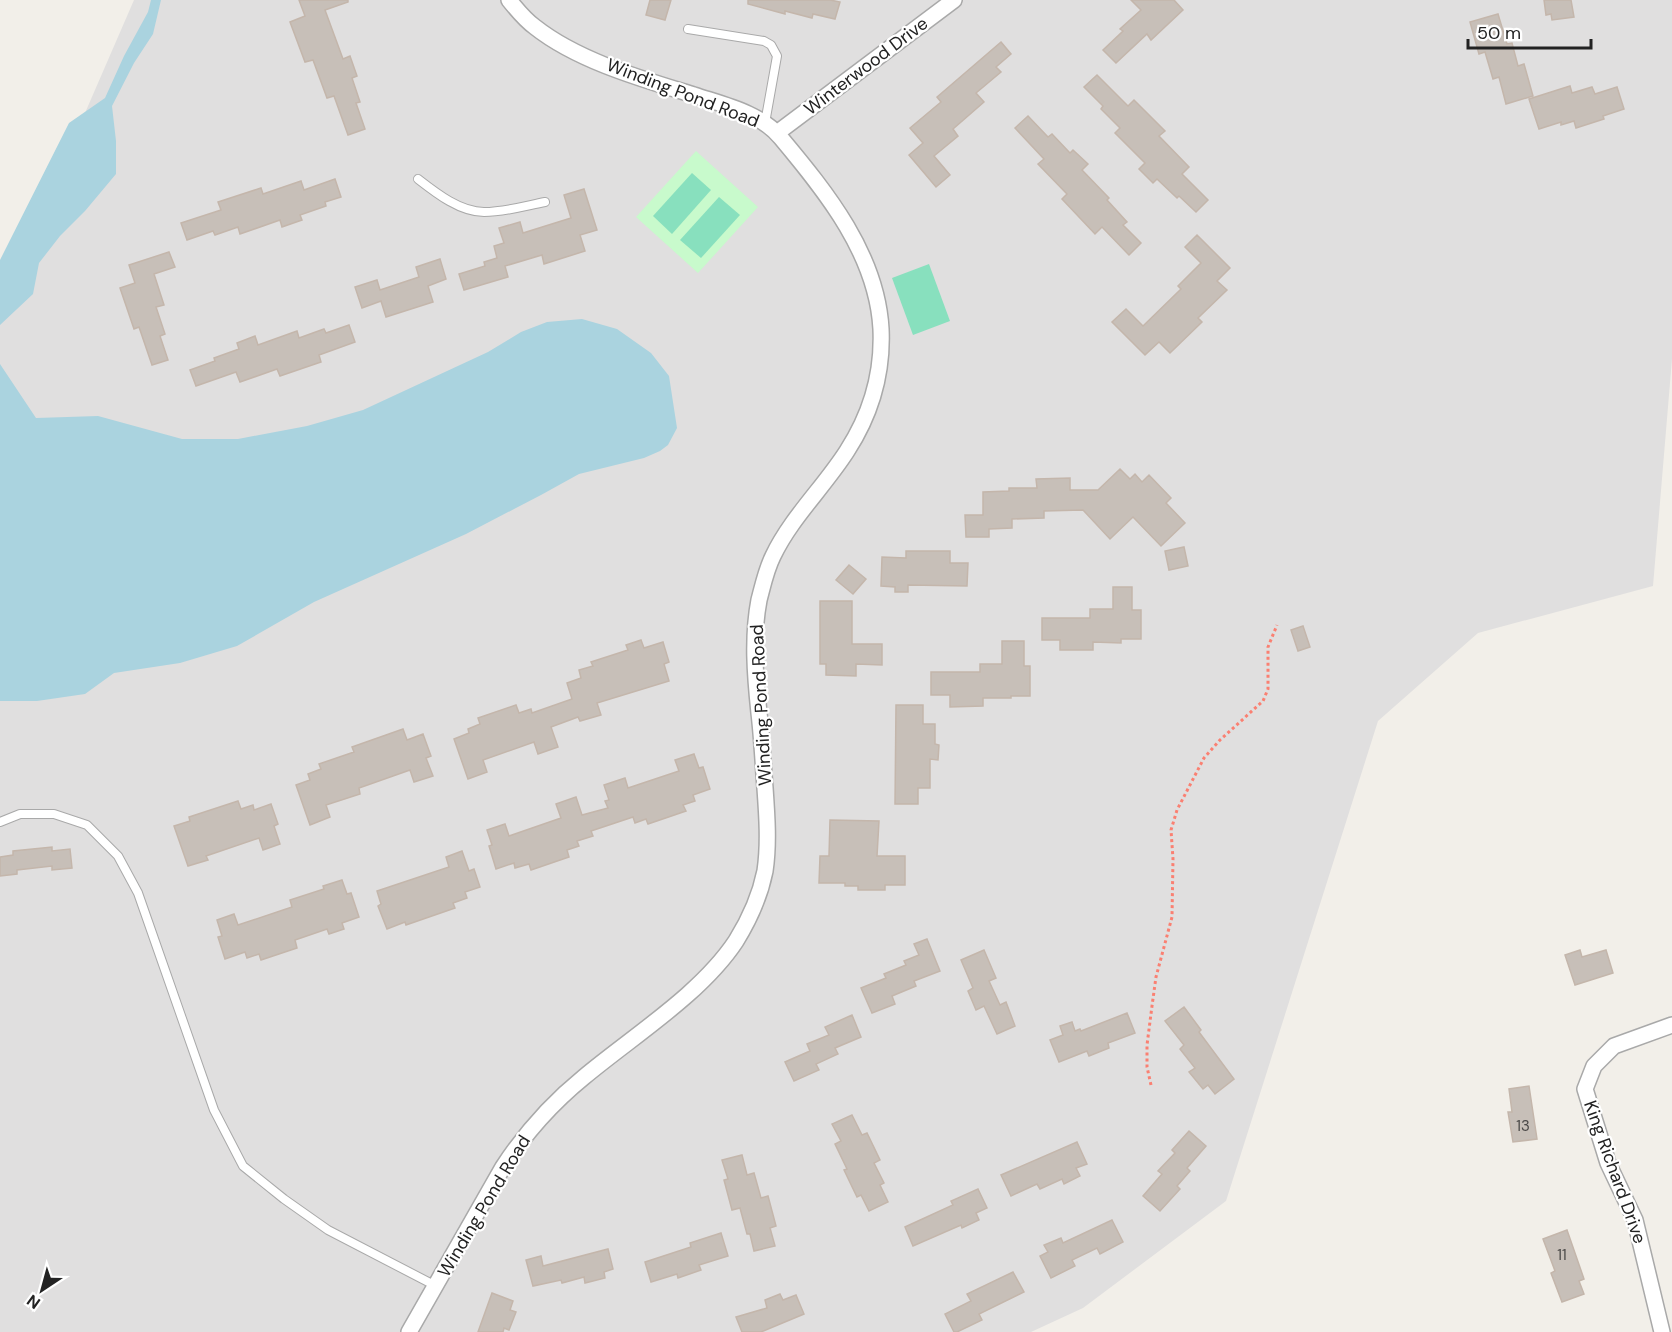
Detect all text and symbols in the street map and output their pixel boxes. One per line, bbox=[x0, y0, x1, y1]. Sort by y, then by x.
street label: Winterwood Drive bbox=[799, 12, 933, 120]
scale bar bbox=[1468, 12, 1591, 50]
text: 50 m bbox=[1477, 21, 1521, 45]
street label: Winding Pond Road bbox=[603, 53, 763, 133]
street label: Winding Pond Road bbox=[745, 624, 777, 786]
street label: King Richard Drive bbox=[1578, 1097, 1652, 1247]
house number: 13 bbox=[1516, 1116, 1530, 1136]
street label: Winding Pond Road bbox=[432, 1130, 536, 1282]
house number: 11 bbox=[1557, 1245, 1567, 1265]
north arrow bbox=[12, 1260, 72, 1320]
text: N bbox=[23, 1290, 44, 1314]

